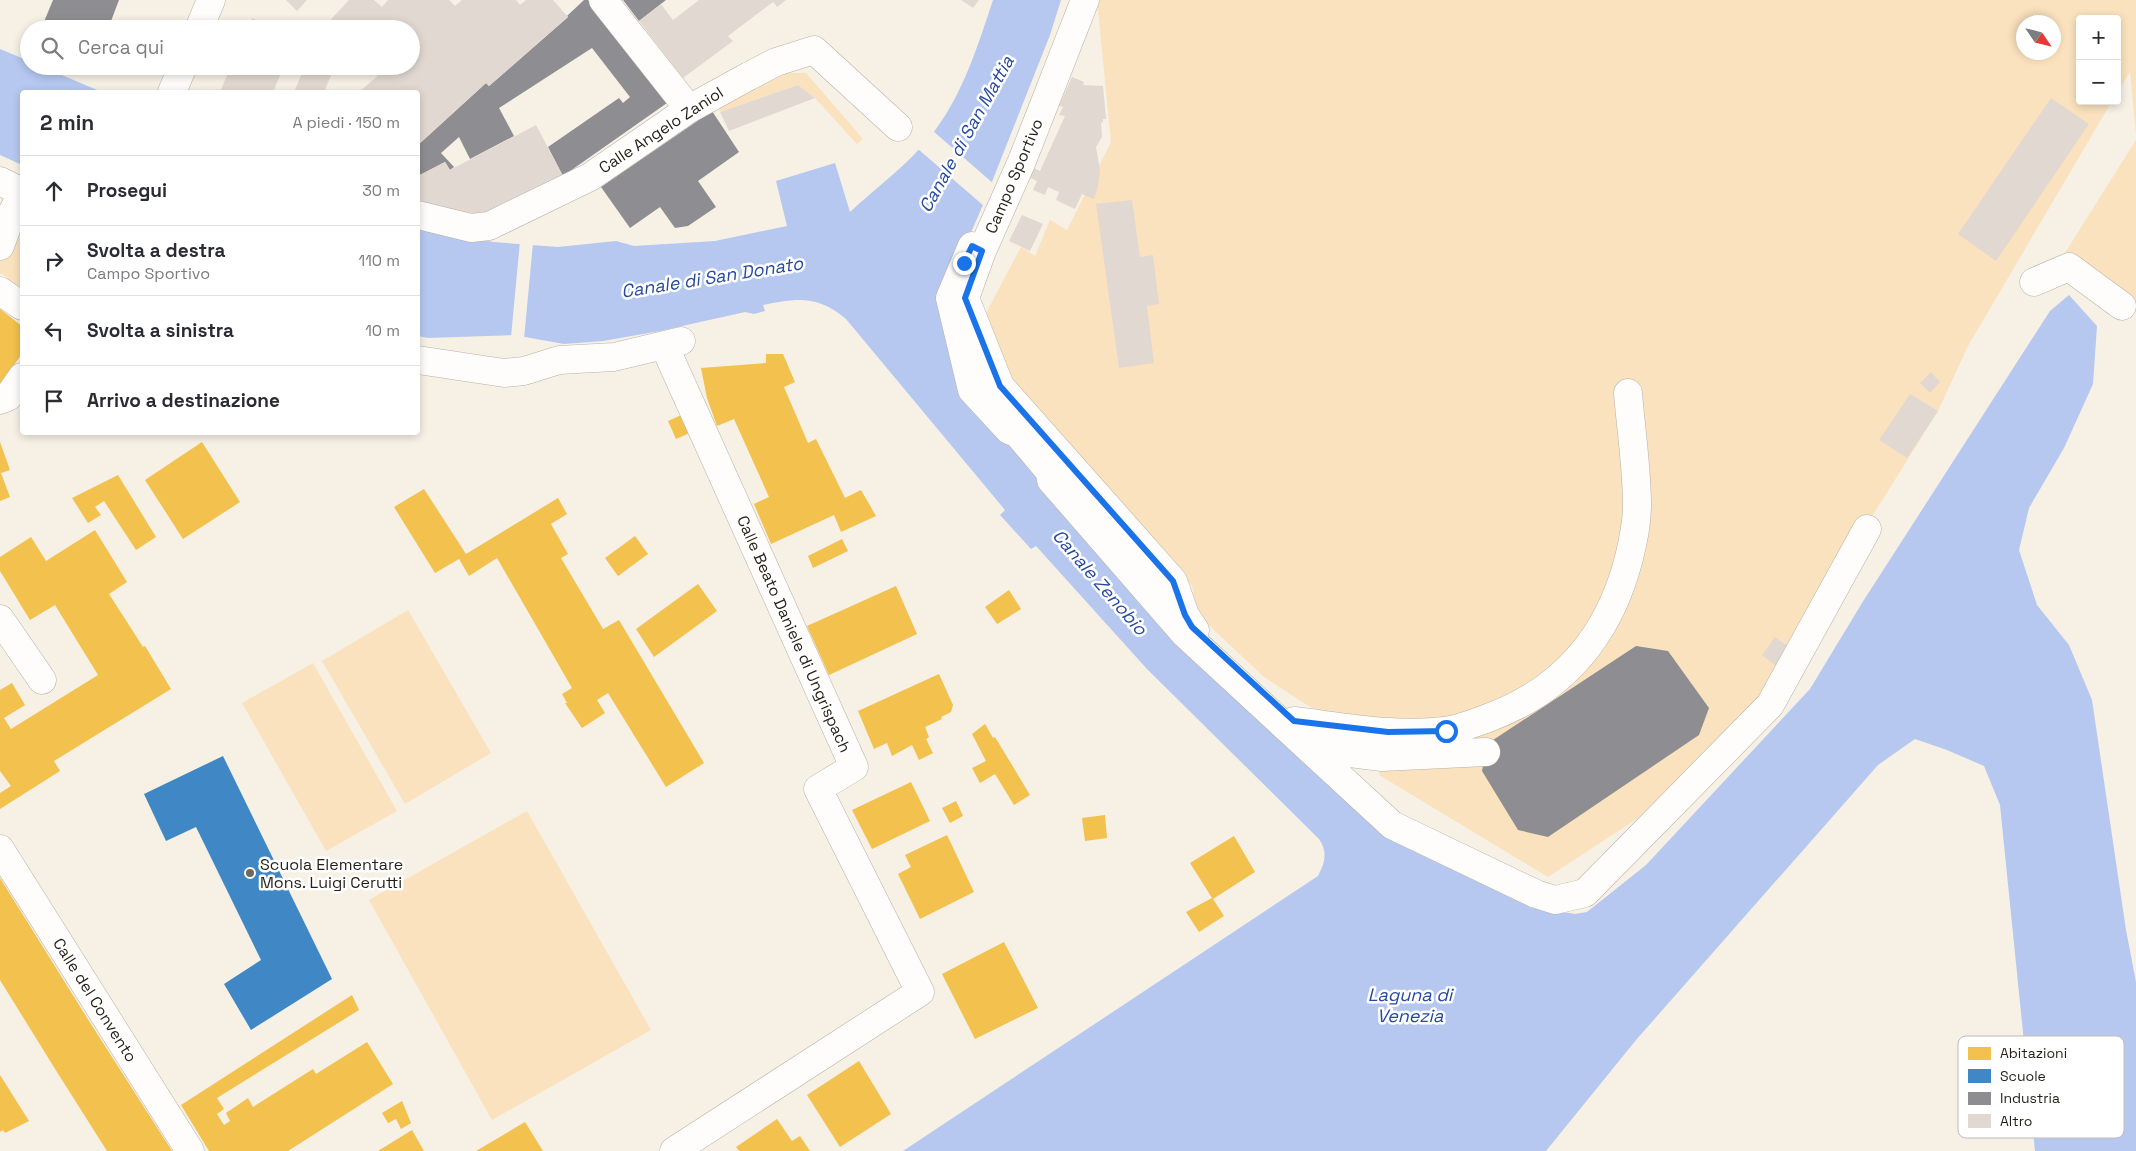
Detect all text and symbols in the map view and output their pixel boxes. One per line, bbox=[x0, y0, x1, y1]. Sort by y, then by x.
north arrow bbox=[2016, 15, 2061, 60]
map controls bbox=[2076, 15, 2121, 105]
button: + bbox=[2076, 15, 2121, 60]
search box bbox=[20, 20, 420, 75]
icon: search bbox=[38, 34, 66, 62]
text: Cerca qui bbox=[78, 35, 164, 60]
water label: Canale di San Mattia bbox=[913, 51, 1019, 216]
button: − bbox=[2076, 60, 2121, 105]
street label: Calle Angelo Zaniol bbox=[595, 82, 727, 178]
text: 2 min bbox=[40, 109, 94, 136]
text: A piedi · 150 m bbox=[292, 112, 400, 133]
street label: Campo Sportivo bbox=[980, 115, 1048, 237]
icon: ahead bbox=[40, 177, 68, 205]
text: Prosegui bbox=[87, 178, 167, 203]
text: 30 m bbox=[362, 180, 400, 201]
text: Svolta a destra bbox=[87, 238, 225, 263]
icon: right bbox=[40, 247, 68, 275]
text: 110 m bbox=[358, 250, 400, 271]
water label: Canale di San Donato bbox=[620, 251, 805, 303]
route end bbox=[953, 252, 976, 275]
text: Campo Sportivo bbox=[87, 263, 210, 284]
icon: left bbox=[40, 317, 68, 345]
text: Svolta a sinistra bbox=[87, 318, 234, 343]
text: 10 m bbox=[365, 320, 400, 341]
icon: arrive bbox=[40, 387, 68, 415]
text: Arrivo a destinazione bbox=[87, 388, 280, 413]
street label: Calle Beato Daniele di Ungrispach bbox=[732, 512, 856, 756]
water label: Canale Zenobio bbox=[1048, 524, 1153, 640]
route start bbox=[1435, 720, 1458, 743]
place label: Scuola Elementare Mons. Luigi Cerutti bbox=[260, 854, 403, 893]
marker: Scuola Elementare Mons. Luigi Cerutti bbox=[244, 867, 256, 879]
street label: Calle del Convento bbox=[48, 934, 142, 1066]
water label: Laguna di Venezia bbox=[1368, 983, 1455, 1027]
legend bbox=[1958, 1036, 2124, 1138]
text: Abitazioni bbox=[2000, 1044, 2067, 1062]
text: Scuole bbox=[2000, 1067, 2046, 1085]
text: Industria bbox=[2000, 1089, 2060, 1107]
text: Altro bbox=[2000, 1112, 2032, 1130]

